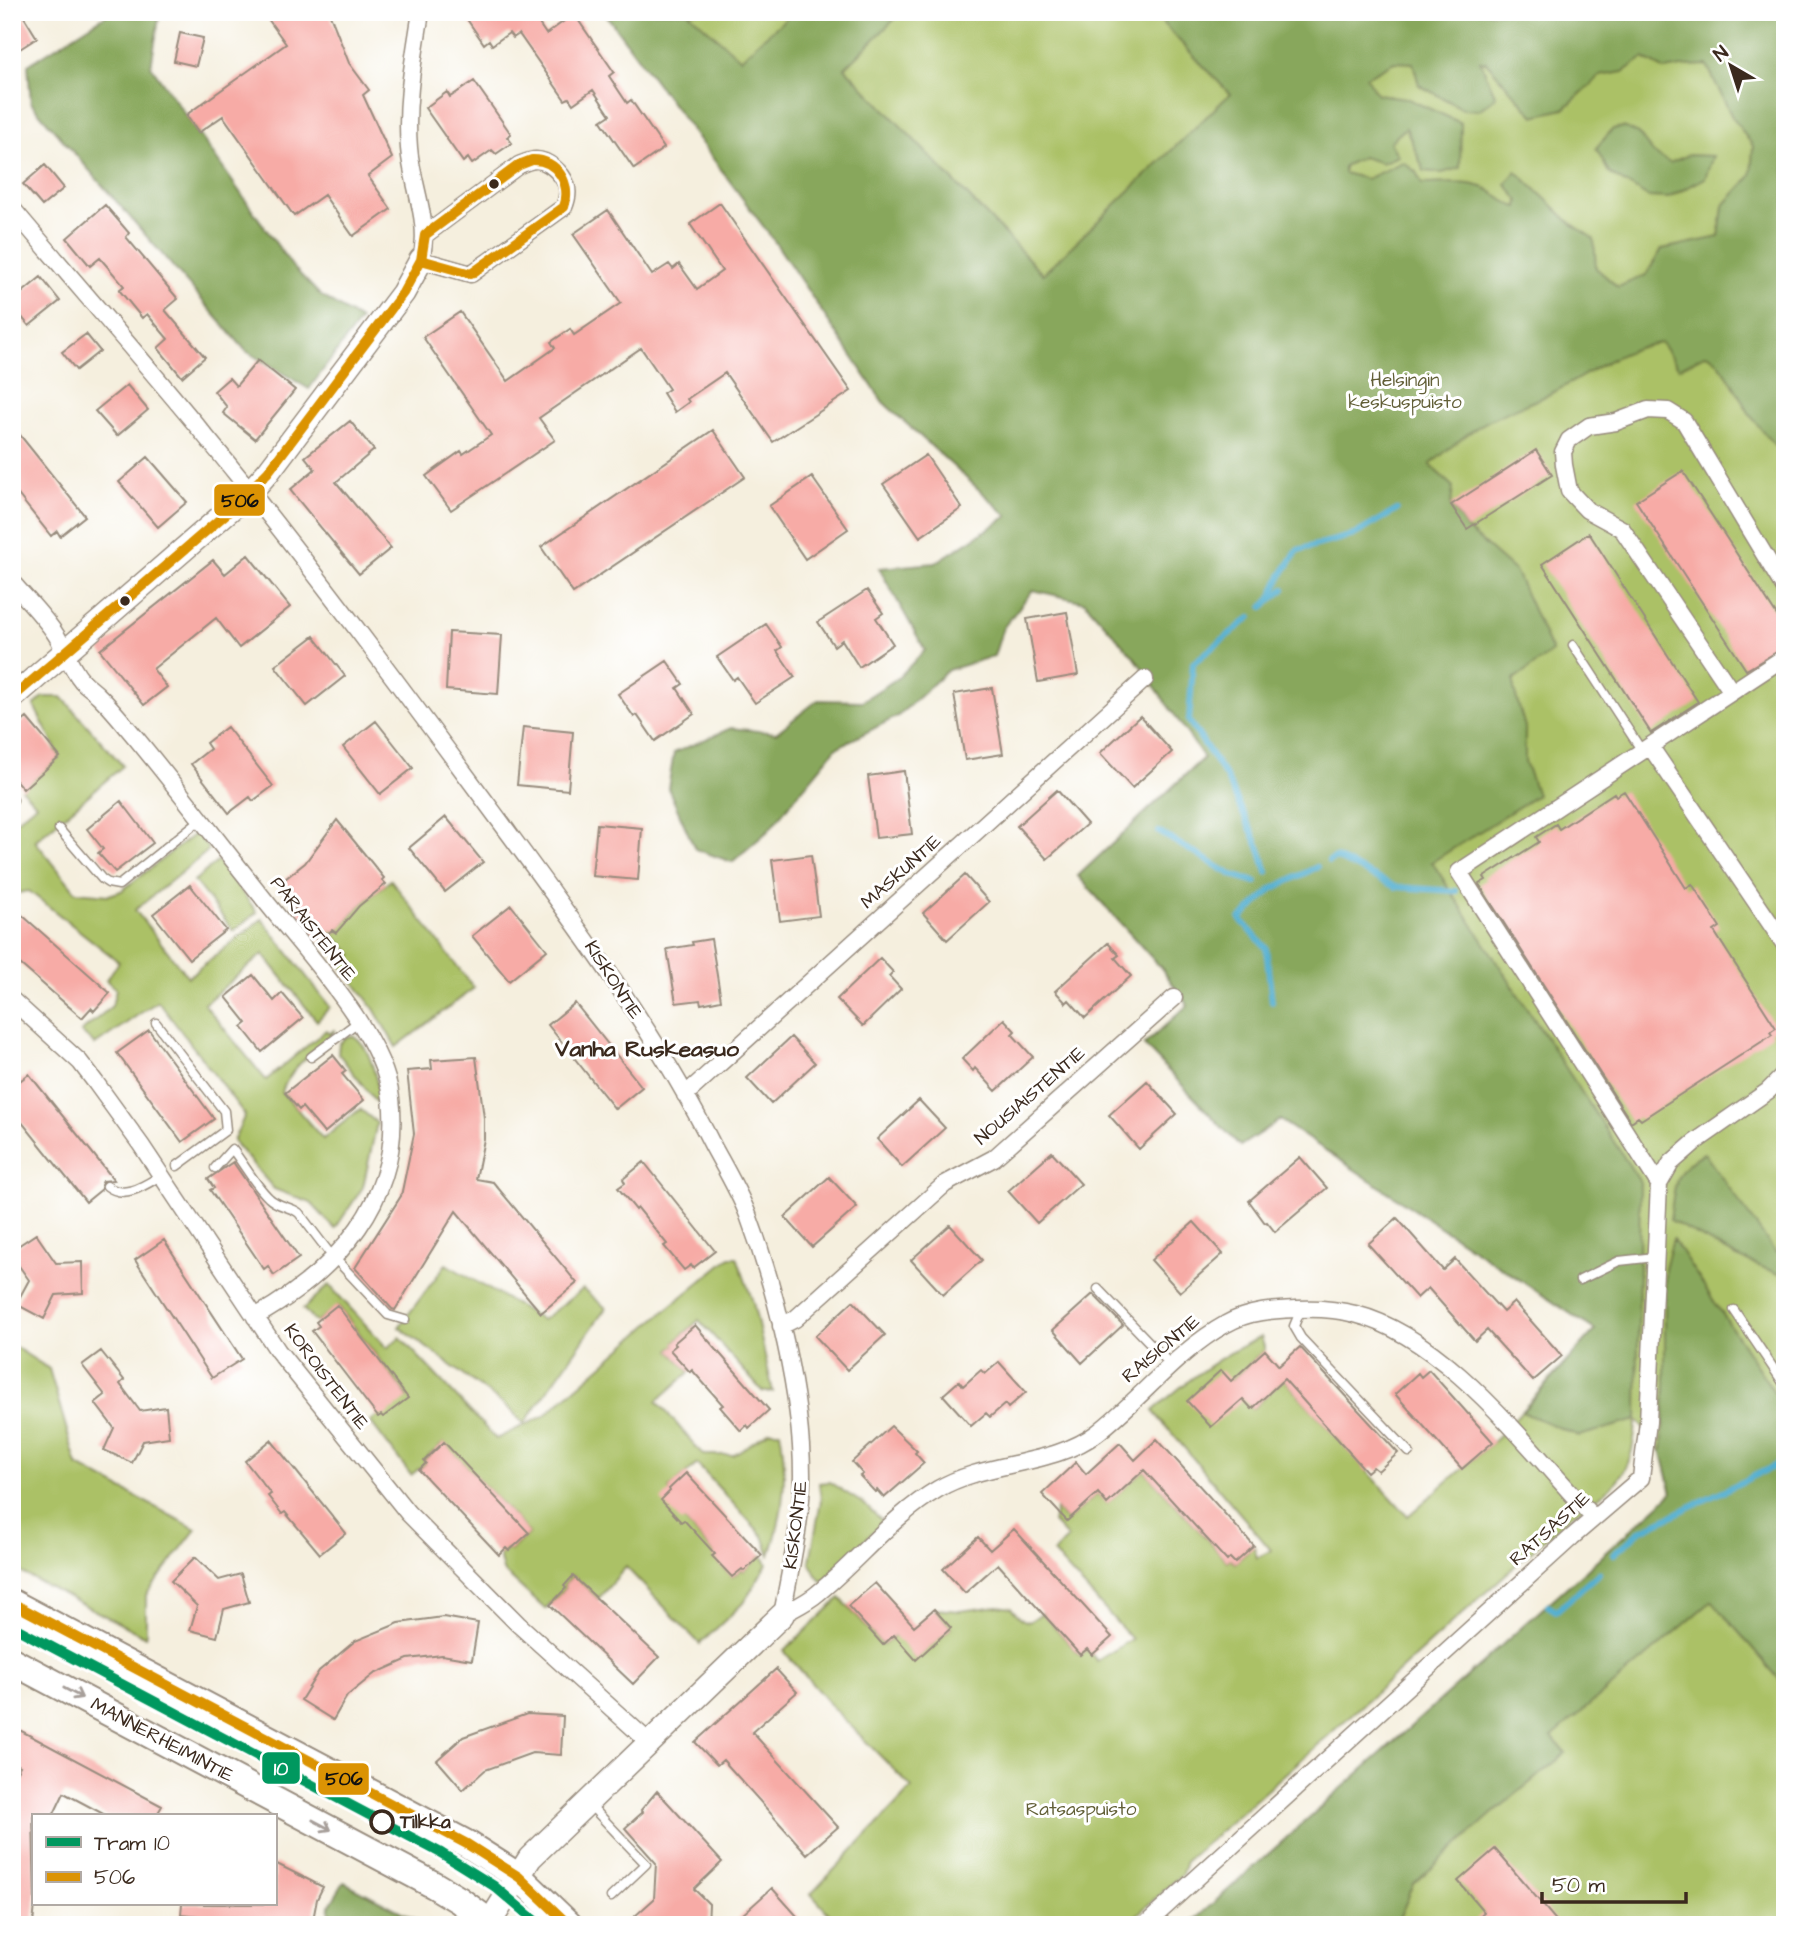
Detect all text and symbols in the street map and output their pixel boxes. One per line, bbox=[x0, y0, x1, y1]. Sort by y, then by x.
north arrow bbox=[1696, 32, 1766, 102]
text: N bbox=[1708, 40, 1734, 68]
unlabelled marker bbox=[487, 177, 501, 191]
park label: Helsingin keskuspuisto bbox=[1348, 367, 1462, 416]
line badge: 506 bbox=[213, 483, 266, 517]
text: 506 bbox=[221, 488, 259, 515]
unlabelled marker bbox=[118, 594, 132, 608]
street label: MASKUNTIE bbox=[855, 828, 947, 916]
street label: PARAISTENTIE bbox=[264, 871, 362, 987]
street label: KISKONTIE bbox=[578, 935, 648, 1025]
district label: Vanha Ruskeasuo bbox=[554, 1033, 739, 1065]
street label: NOUSIAISTENTIE bbox=[969, 1040, 1091, 1152]
street label: RAISIONTIE bbox=[1116, 1308, 1206, 1390]
street label: KOROISTENTIE bbox=[277, 1318, 375, 1436]
street label: KISKONTIE bbox=[777, 1479, 815, 1571]
street label: RATSASTIE bbox=[1504, 1485, 1596, 1573]
one-way arrow bbox=[62, 1686, 82, 1700]
street label: MANNERHEIMINTIE bbox=[86, 1691, 238, 1789]
line badge: 10 bbox=[261, 1751, 301, 1785]
text: 10 bbox=[274, 1756, 288, 1783]
line badge: 506 bbox=[317, 1762, 370, 1796]
text: 506 bbox=[325, 1766, 363, 1793]
park label: Ratsaspuisto bbox=[1026, 1796, 1137, 1823]
place label: Tilkka bbox=[399, 1809, 451, 1836]
marker: Tilkka bbox=[370, 1810, 394, 1834]
legend bbox=[32, 1814, 276, 1906]
one-way arrow bbox=[311, 1819, 332, 1832]
text: Tram 10 bbox=[94, 1829, 170, 1858]
scale bar bbox=[1542, 1860, 1685, 1904]
text: 506 bbox=[94, 1863, 135, 1892]
text: 50 m bbox=[1552, 1871, 1606, 1900]

